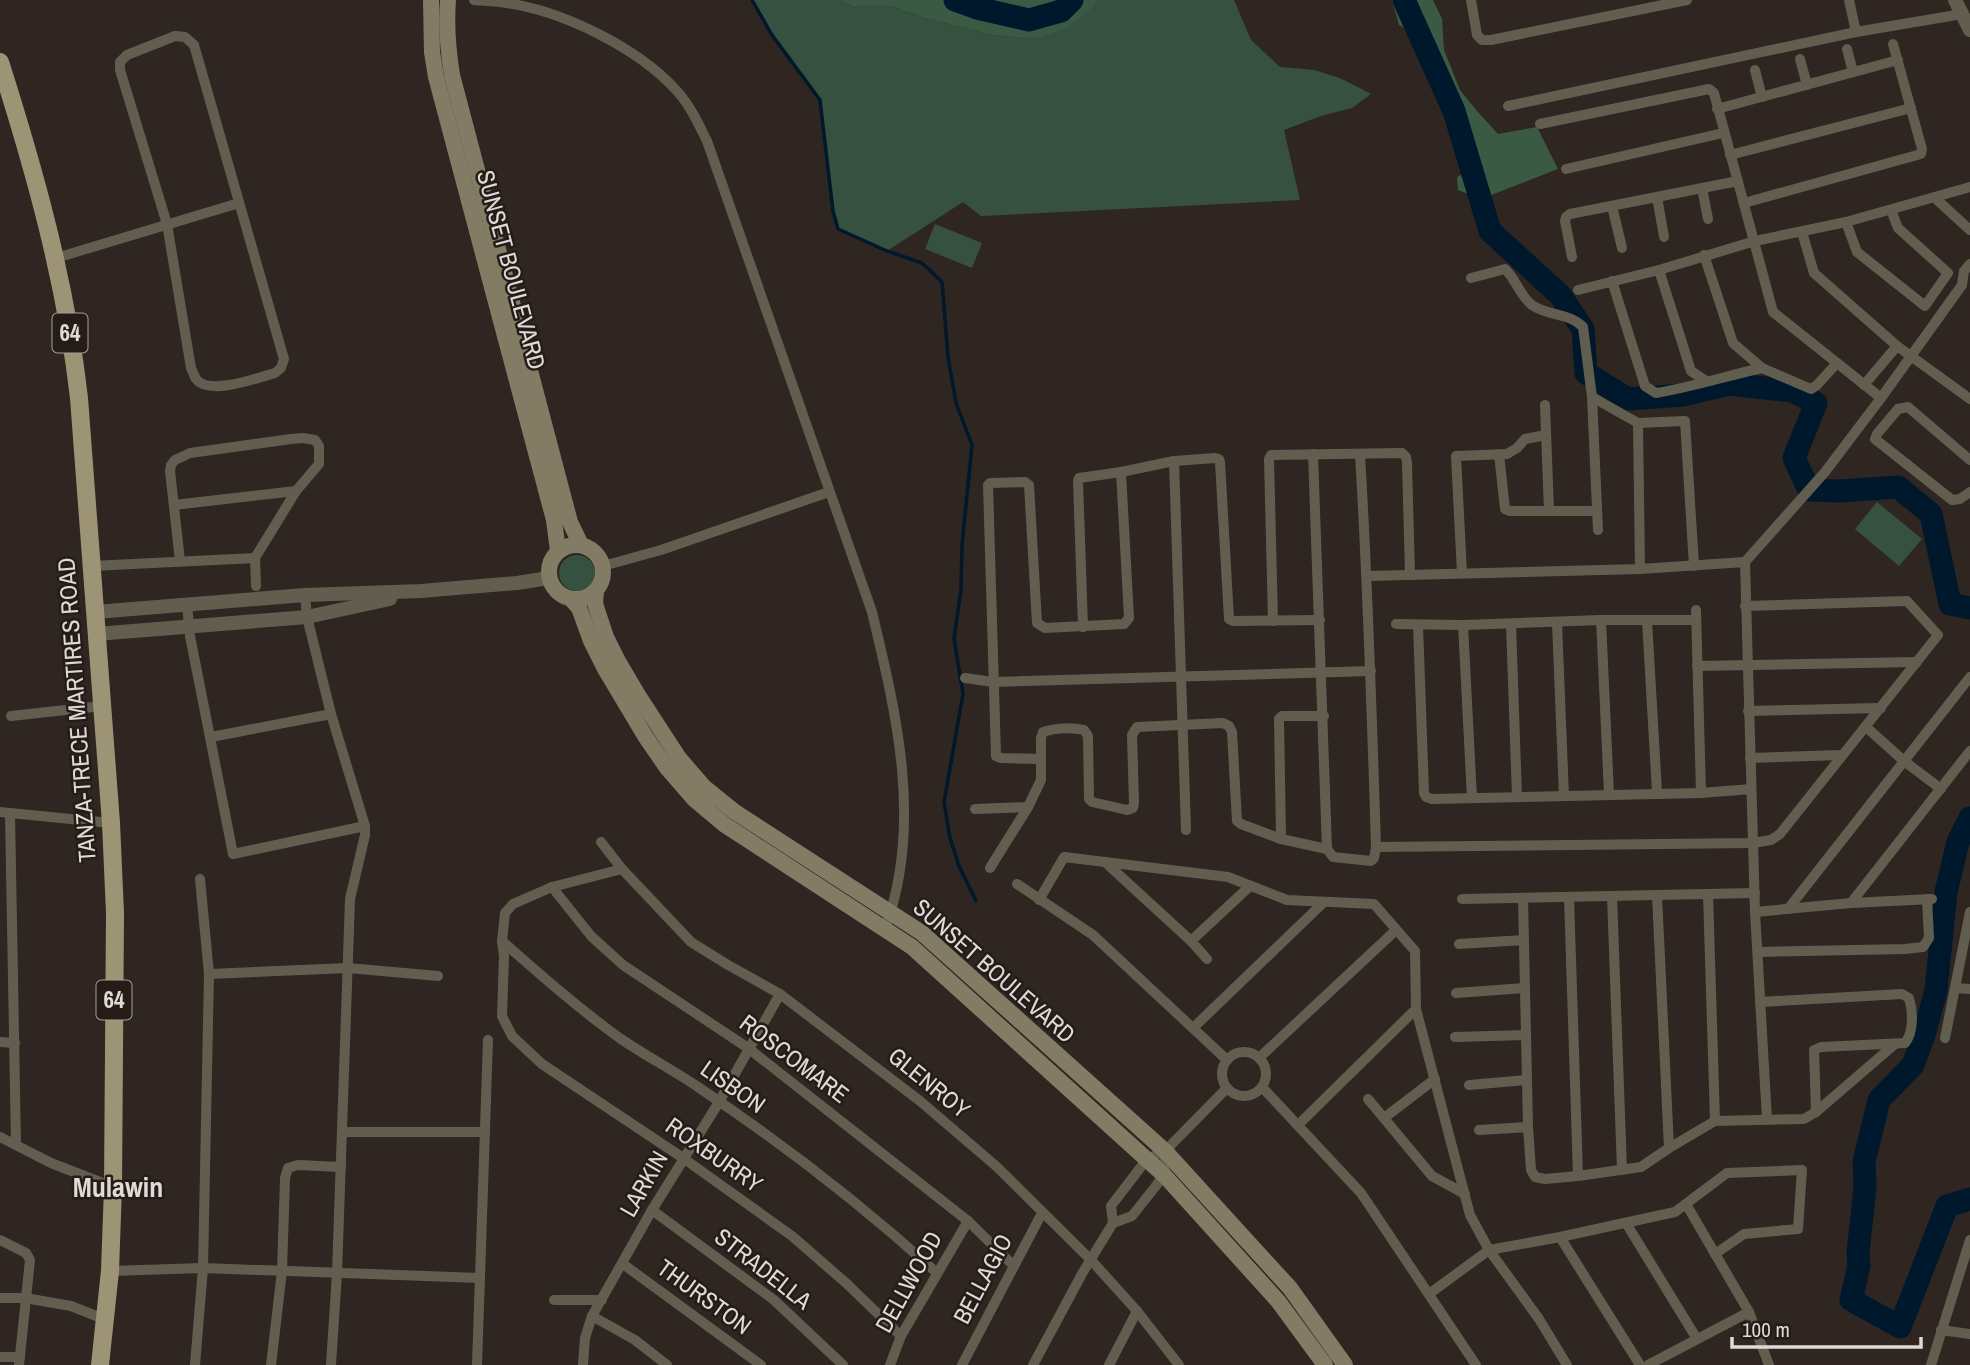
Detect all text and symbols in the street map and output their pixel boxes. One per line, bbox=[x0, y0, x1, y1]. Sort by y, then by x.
street label: SUNSET BOULEVARD bbox=[470, 167, 554, 373]
road number: 64 bbox=[52, 314, 88, 352]
street label: TANZA-TRECE MARTIRES ROAD bbox=[49, 557, 103, 864]
street label: SUNSET BOULEVARD bbox=[907, 891, 1082, 1050]
road number: 64 bbox=[96, 981, 132, 1020]
street label: ROSCOMARE bbox=[733, 1007, 856, 1110]
street label: GLENROY bbox=[882, 1040, 977, 1125]
street label: LISBON bbox=[695, 1052, 772, 1120]
street label: ROXBURRY bbox=[660, 1109, 769, 1199]
street label: LARKIN bbox=[612, 1145, 675, 1222]
district label: Mulawin bbox=[73, 1168, 163, 1206]
street label: STRADELLA bbox=[709, 1220, 819, 1317]
street label: DELLWOOD bbox=[867, 1225, 949, 1338]
street label: BELLAGIO bbox=[945, 1228, 1019, 1329]
street label: THURSTON bbox=[651, 1251, 758, 1341]
scale bar bbox=[1732, 1306, 1921, 1350]
text: 100 m bbox=[1742, 1315, 1790, 1344]

